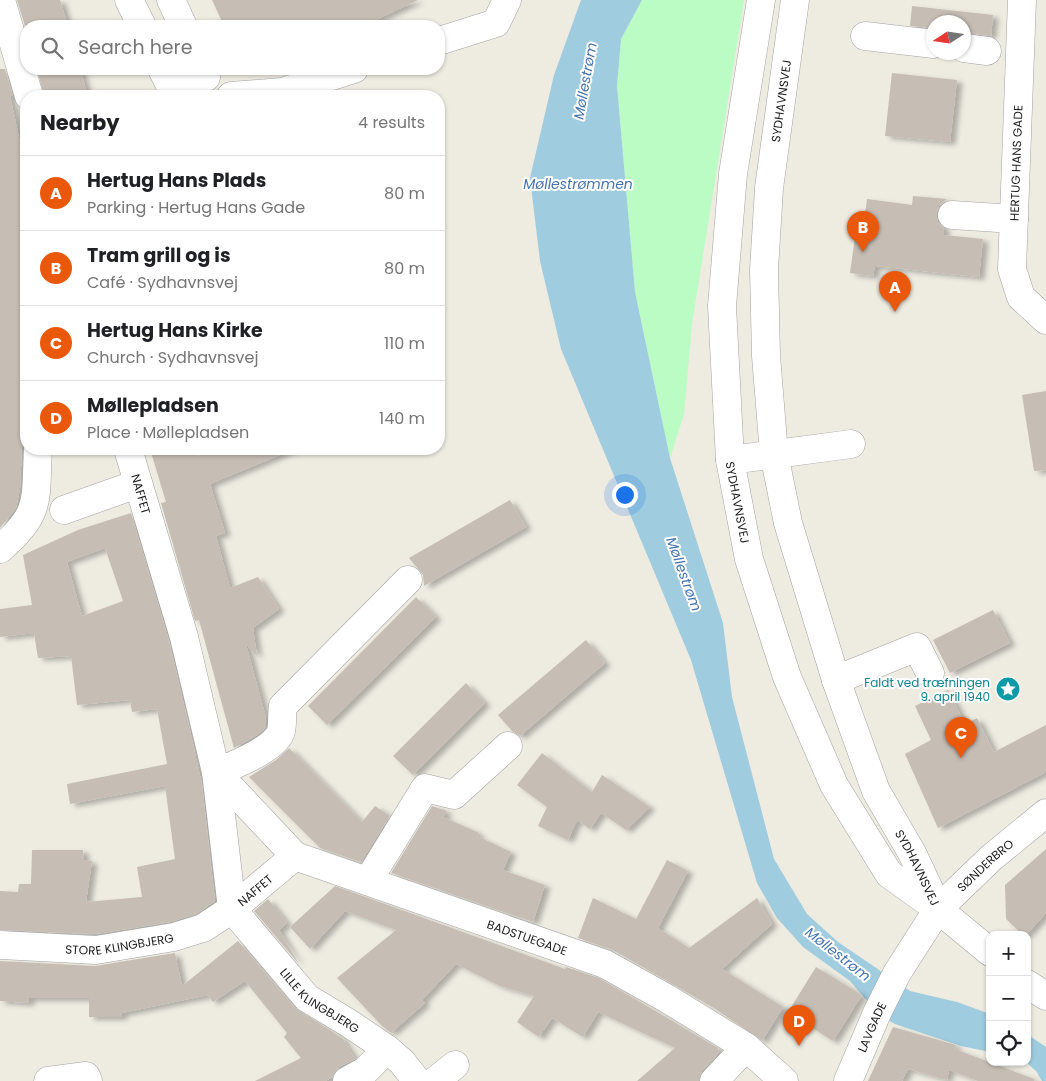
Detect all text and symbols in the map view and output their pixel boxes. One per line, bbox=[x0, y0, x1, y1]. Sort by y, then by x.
north arrow bbox=[926, 15, 971, 60]
search box bbox=[20, 20, 445, 75]
icon: search bbox=[38, 34, 66, 62]
text: Search here bbox=[78, 34, 192, 61]
water label: Møllestrøm bbox=[568, 41, 602, 121]
street label: SYDHAVNSVEJ bbox=[767, 59, 795, 143]
street label: HERTUG HANS GADE bbox=[1005, 105, 1027, 221]
text: Nearby bbox=[40, 108, 120, 137]
text: 4 results bbox=[358, 111, 425, 134]
text: Hertug Hans Plads bbox=[87, 167, 266, 194]
water label: Møllestrømmen bbox=[523, 174, 633, 194]
text: A bbox=[50, 182, 62, 205]
text: 80 m bbox=[384, 182, 425, 205]
text: Parking · Hertug Hans Gade bbox=[87, 196, 305, 219]
pin: B bbox=[847, 211, 879, 252]
text: Tram grill og is bbox=[87, 242, 231, 269]
text: B bbox=[51, 257, 61, 280]
text: 80 m bbox=[384, 257, 425, 280]
text: Café · Sydhavnsvej bbox=[87, 271, 238, 294]
pin: A bbox=[879, 271, 911, 312]
text: Hertug Hans Kirke bbox=[87, 317, 263, 344]
text: C bbox=[50, 332, 62, 355]
text: 110 m bbox=[384, 332, 425, 355]
text: Church · Sydhavnsvej bbox=[87, 346, 258, 369]
text: Møllepladsen bbox=[87, 392, 219, 419]
text: D bbox=[50, 407, 62, 430]
text: 140 m bbox=[379, 407, 425, 430]
text: Place · Møllepladsen bbox=[87, 421, 249, 444]
street label: SYDHAVNSVEJ bbox=[722, 460, 754, 545]
street label: NAFFET bbox=[127, 472, 155, 517]
your location bbox=[612, 482, 638, 508]
water label: Møllestrøm bbox=[661, 534, 707, 614]
place label: Faldt ved træfningen 9. april 1940 bbox=[864, 674, 990, 705]
place icon: Faldt ved træfningen 9. april 1940 bbox=[995, 676, 1021, 702]
pin: C bbox=[945, 717, 977, 758]
street label: SYDHAVNSVEJ bbox=[892, 826, 944, 908]
street label: SØNDERBRO bbox=[953, 835, 1017, 895]
street label: NAFFET bbox=[233, 870, 276, 910]
street label: BADSTUEGADE bbox=[485, 915, 570, 959]
water label: Møllestrøm bbox=[801, 922, 875, 986]
street label: STORE KLINGBJERG bbox=[65, 929, 175, 958]
map controls bbox=[986, 931, 1031, 1066]
button: + bbox=[986, 931, 1031, 976]
street label: LILLE KLINGBJERG bbox=[277, 964, 363, 1037]
button: − bbox=[986, 976, 1031, 1021]
street label: LAVGADE bbox=[853, 999, 890, 1055]
pin: D bbox=[783, 1005, 815, 1046]
button: locate bbox=[986, 1021, 1031, 1066]

